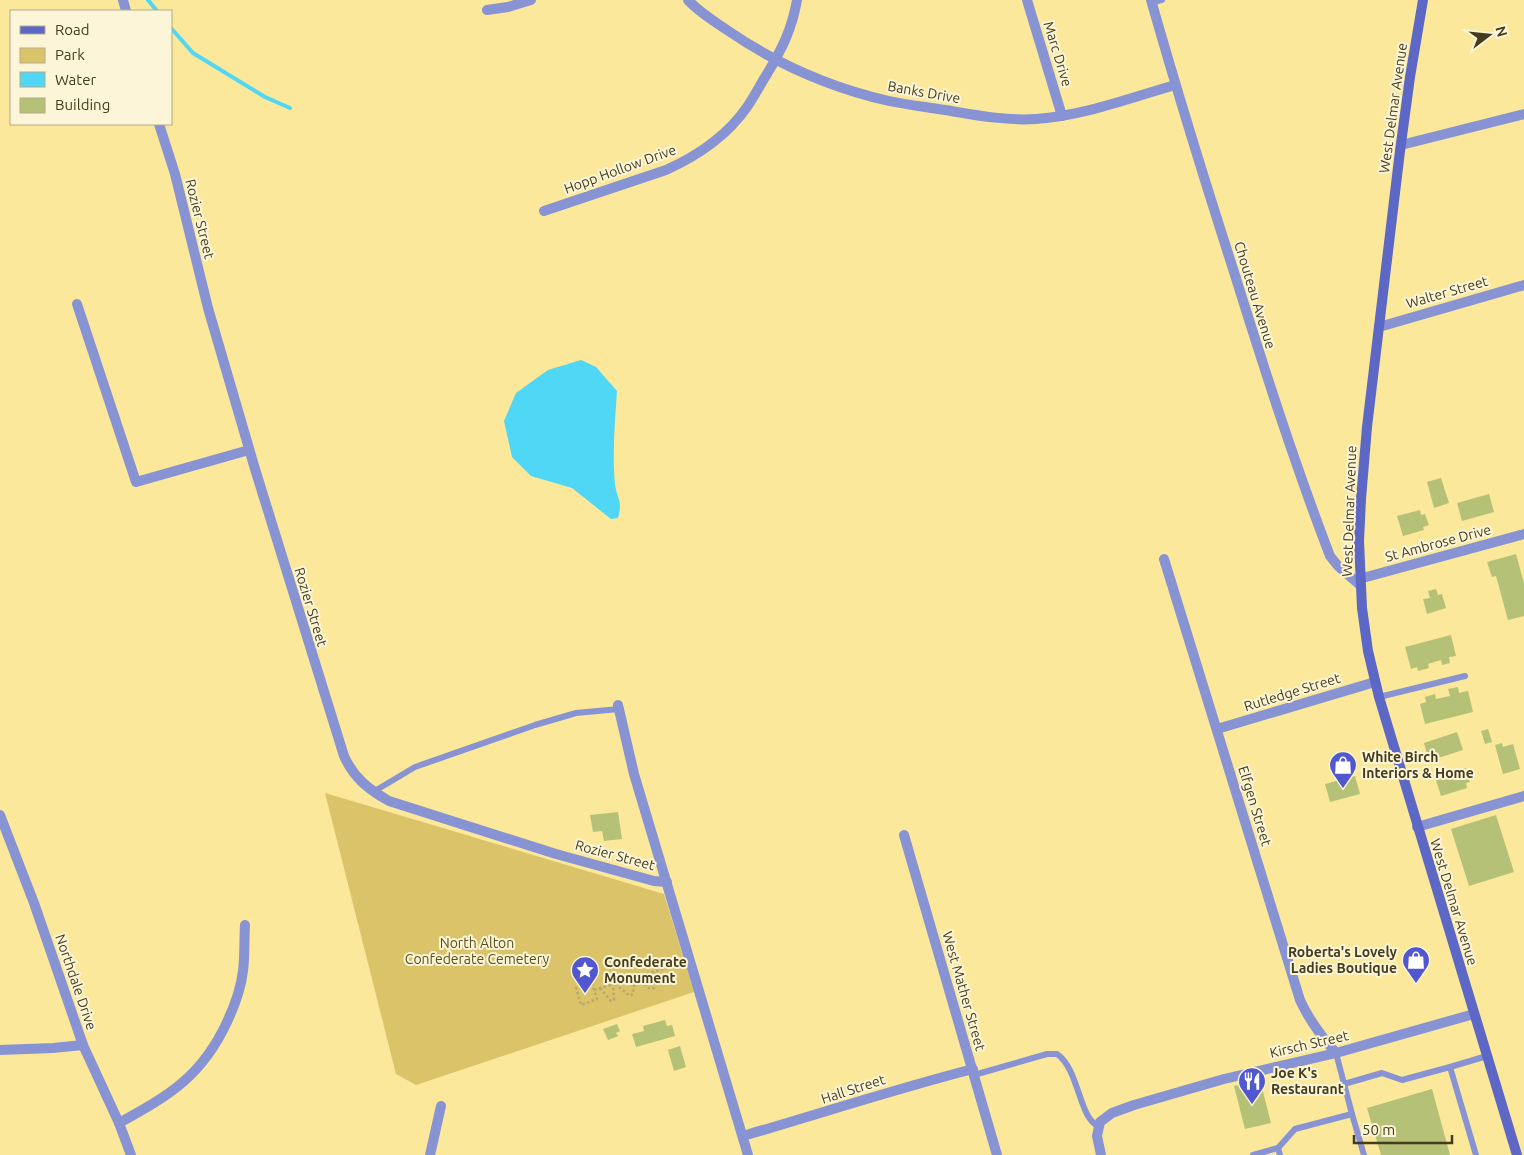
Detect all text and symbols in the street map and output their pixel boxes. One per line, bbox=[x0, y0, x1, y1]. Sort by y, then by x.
legend bbox=[10, 10, 172, 125]
north arrow bbox=[1464, 10, 1514, 60]
street label: Marc Drive bbox=[1040, 19, 1076, 89]
text: Road bbox=[55, 21, 90, 38]
text: N bbox=[1492, 24, 1511, 39]
street label: West Delmar Avenue bbox=[1376, 42, 1410, 174]
text: Park bbox=[55, 46, 85, 63]
text: Water bbox=[55, 71, 96, 88]
street label: Banks Drive bbox=[886, 78, 962, 106]
text: Building bbox=[55, 96, 110, 113]
street label: Hopp Hollow Drive bbox=[562, 141, 678, 197]
street label: Rozier Street bbox=[182, 177, 218, 261]
street label: Chouteau Avenue bbox=[1231, 239, 1279, 351]
street label: Walter Street bbox=[1404, 273, 1490, 311]
street label: West Delmar Avenue bbox=[1339, 445, 1359, 577]
street label: St Ambrose Drive bbox=[1383, 521, 1493, 565]
street label: Rozier Street bbox=[291, 565, 331, 649]
street label: Rutledge Street bbox=[1242, 670, 1343, 714]
place label: White Birch Interiors & Home bbox=[1362, 749, 1474, 781]
shop icon: White Birch Interiors & Home bbox=[1328, 750, 1358, 789]
street label: Elfgen Street bbox=[1235, 764, 1275, 848]
street label: Rozier Street bbox=[573, 837, 657, 873]
street label: West Delmar Avenue bbox=[1427, 837, 1481, 967]
street label: West Mather Street bbox=[939, 929, 989, 1053]
street label: Northdale Drive bbox=[52, 932, 100, 1032]
park label: North Alton Confederate Cemetery bbox=[405, 935, 549, 967]
place label: Roberta's Lovely Ladies Boutique bbox=[1288, 944, 1398, 976]
shop icon: Roberta's Lovely Ladies Boutique bbox=[1401, 945, 1431, 984]
place label: Confederate Monument bbox=[604, 954, 687, 986]
place icon: Confederate Monument bbox=[570, 955, 600, 994]
street label: Kirsch Street bbox=[1268, 1027, 1350, 1061]
place label: Joe K's Restaurant bbox=[1271, 1065, 1344, 1097]
restaurant icon: Joe K's Restaurant bbox=[1237, 1066, 1267, 1105]
street label: Hall Street bbox=[819, 1071, 888, 1107]
scale bar bbox=[1354, 1112, 1452, 1144]
text: 50 m bbox=[1362, 1121, 1395, 1138]

